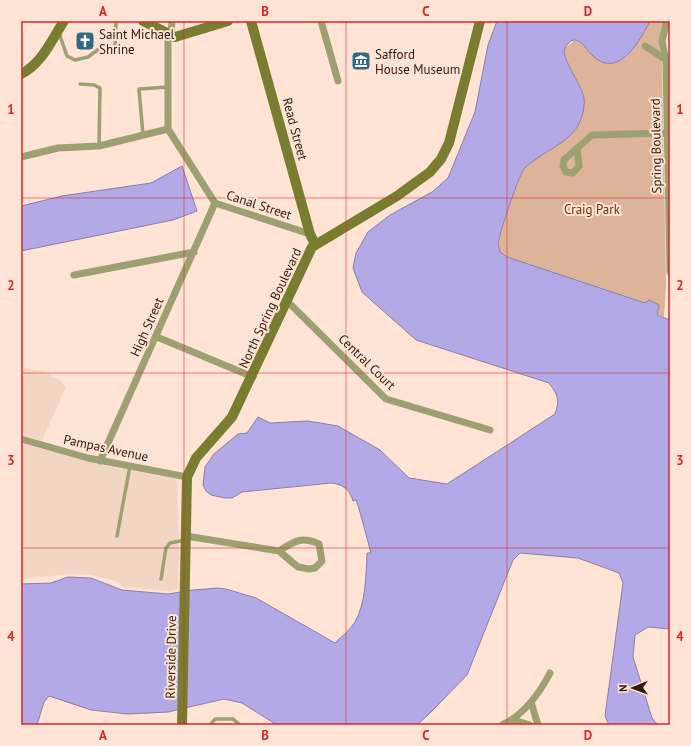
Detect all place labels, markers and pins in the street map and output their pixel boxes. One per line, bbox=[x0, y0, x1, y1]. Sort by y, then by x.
place label: Saint Michael Shrine bbox=[99, 26, 175, 58]
church icon: Saint Michael Shrine bbox=[74, 30, 96, 52]
place label: Safford House Museum bbox=[375, 46, 460, 78]
museum icon: Safford House Museum bbox=[350, 50, 372, 72]

